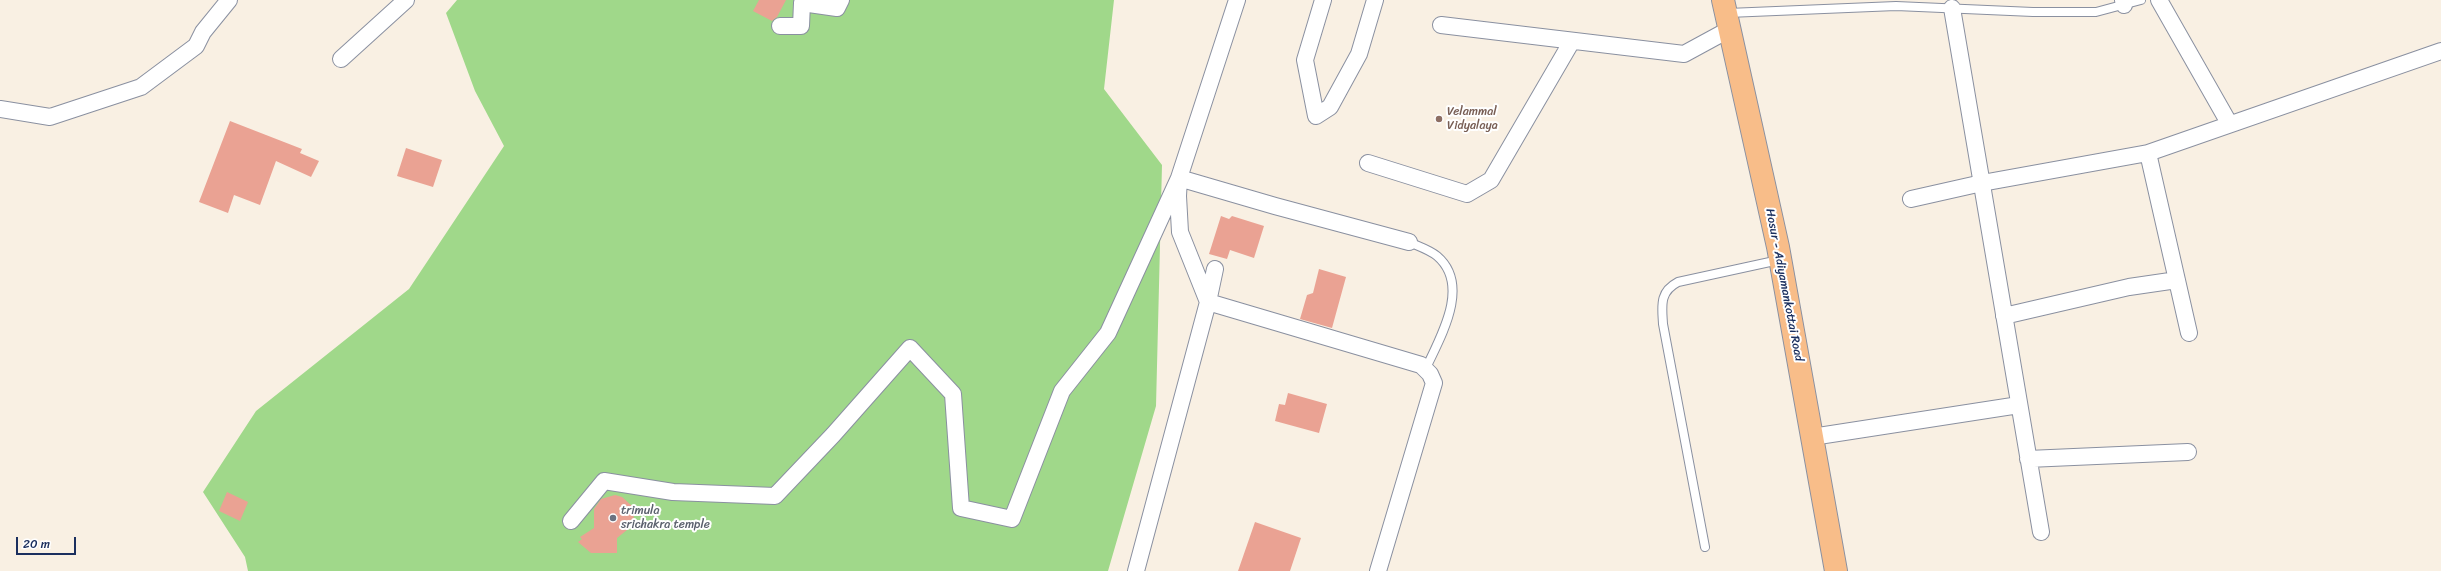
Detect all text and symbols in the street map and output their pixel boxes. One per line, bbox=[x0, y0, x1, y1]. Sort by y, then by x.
place label: Velammal Vidyalaya bbox=[1447, 105, 1498, 133]
marker: Velammal Vidyalaya bbox=[1434, 114, 1444, 124]
street label: Hosur - Adiyamankottai Road bbox=[1762, 207, 1806, 363]
place label: trimula srichakra temple bbox=[621, 504, 710, 532]
marker: trimula srichakra temple bbox=[608, 513, 618, 523]
scale bar bbox=[18, 529, 78, 555]
text: 20 m bbox=[23, 533, 50, 555]

